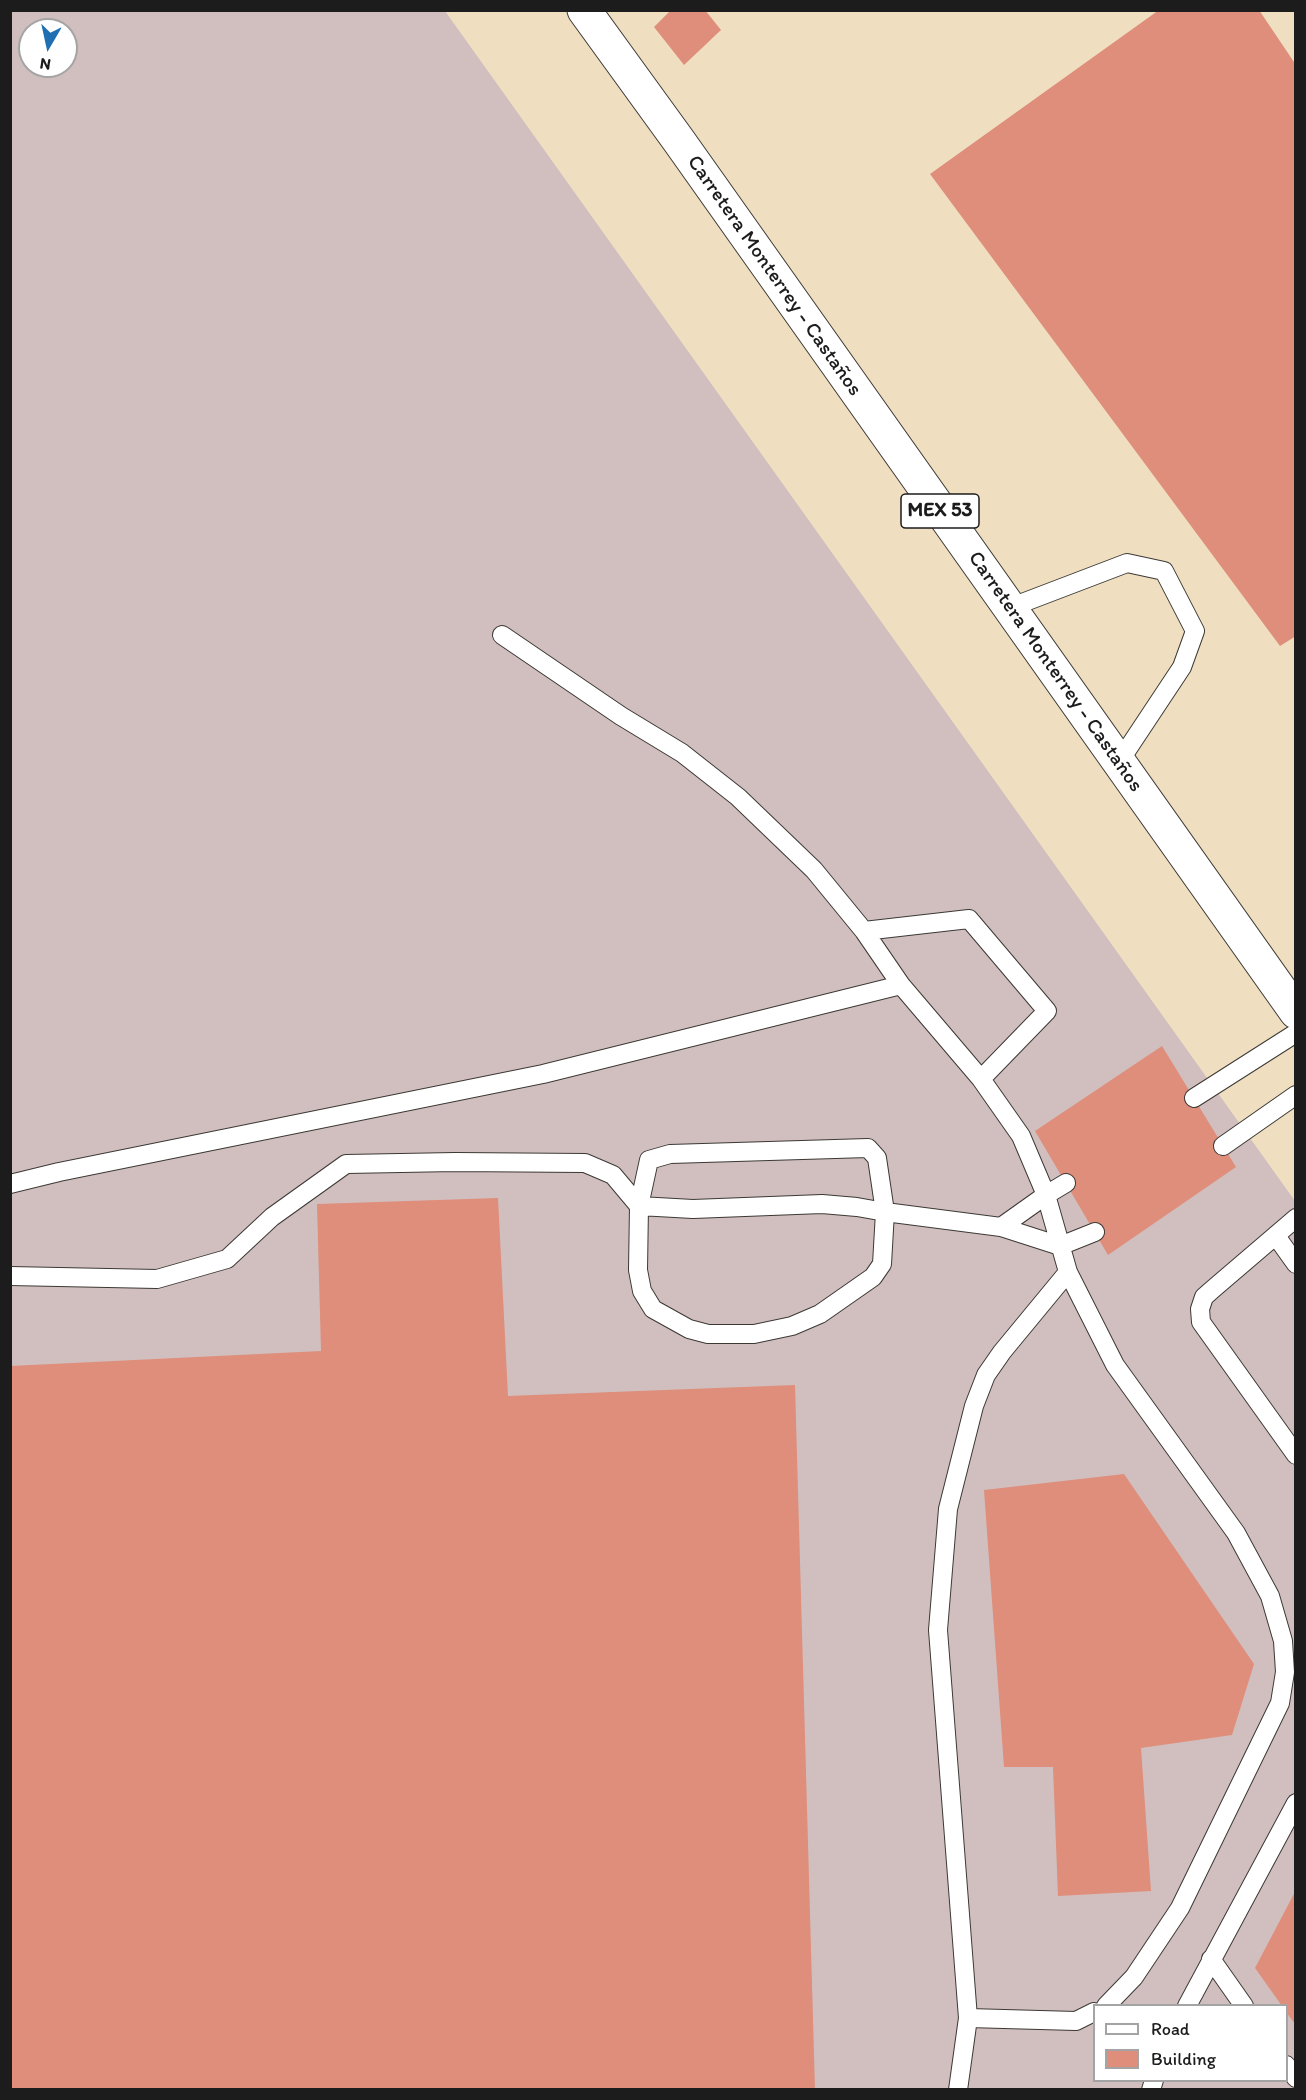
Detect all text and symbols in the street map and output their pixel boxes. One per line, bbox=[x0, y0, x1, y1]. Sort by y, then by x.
north arrow bbox=[18, 18, 78, 78]
text: N bbox=[39, 54, 52, 75]
street label: Carretera Monterrey - Castaños bbox=[681, 151, 867, 401]
road number: MEX 53 bbox=[901, 494, 979, 528]
street label: Carretera Monterrey - Castaños bbox=[962, 547, 1148, 797]
legend bbox=[1093, 2004, 1288, 2082]
text: Road bbox=[1151, 2018, 1190, 2040]
text: Building bbox=[1151, 2048, 1216, 2070]

